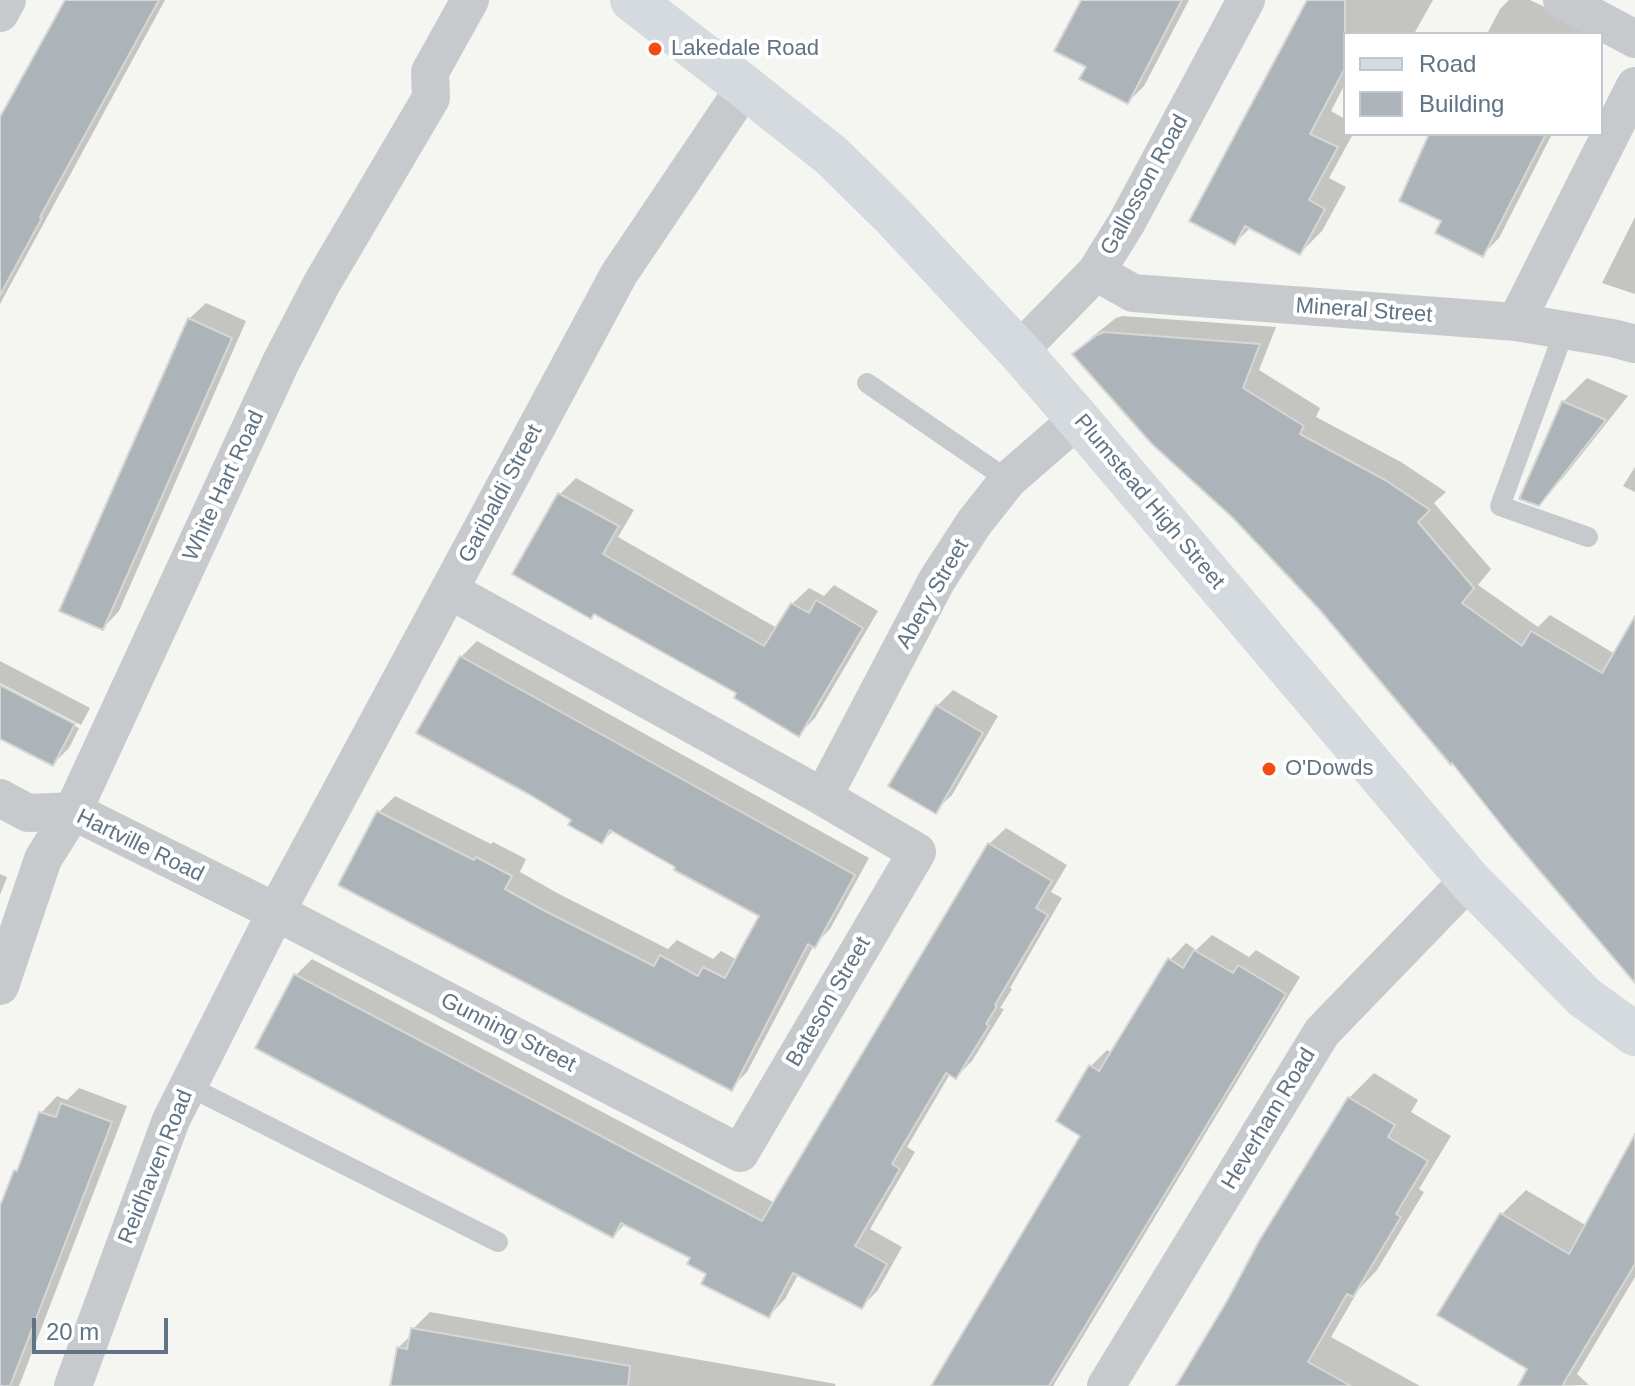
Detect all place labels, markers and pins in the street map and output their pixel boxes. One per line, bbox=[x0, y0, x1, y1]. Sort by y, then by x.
place label: Lakedale Road bbox=[671, 36, 819, 62]
marker: Lakedale Road bbox=[646, 40, 664, 58]
place label: O'Dowds bbox=[1285, 756, 1374, 782]
marker: O'Dowds bbox=[1260, 760, 1278, 778]

